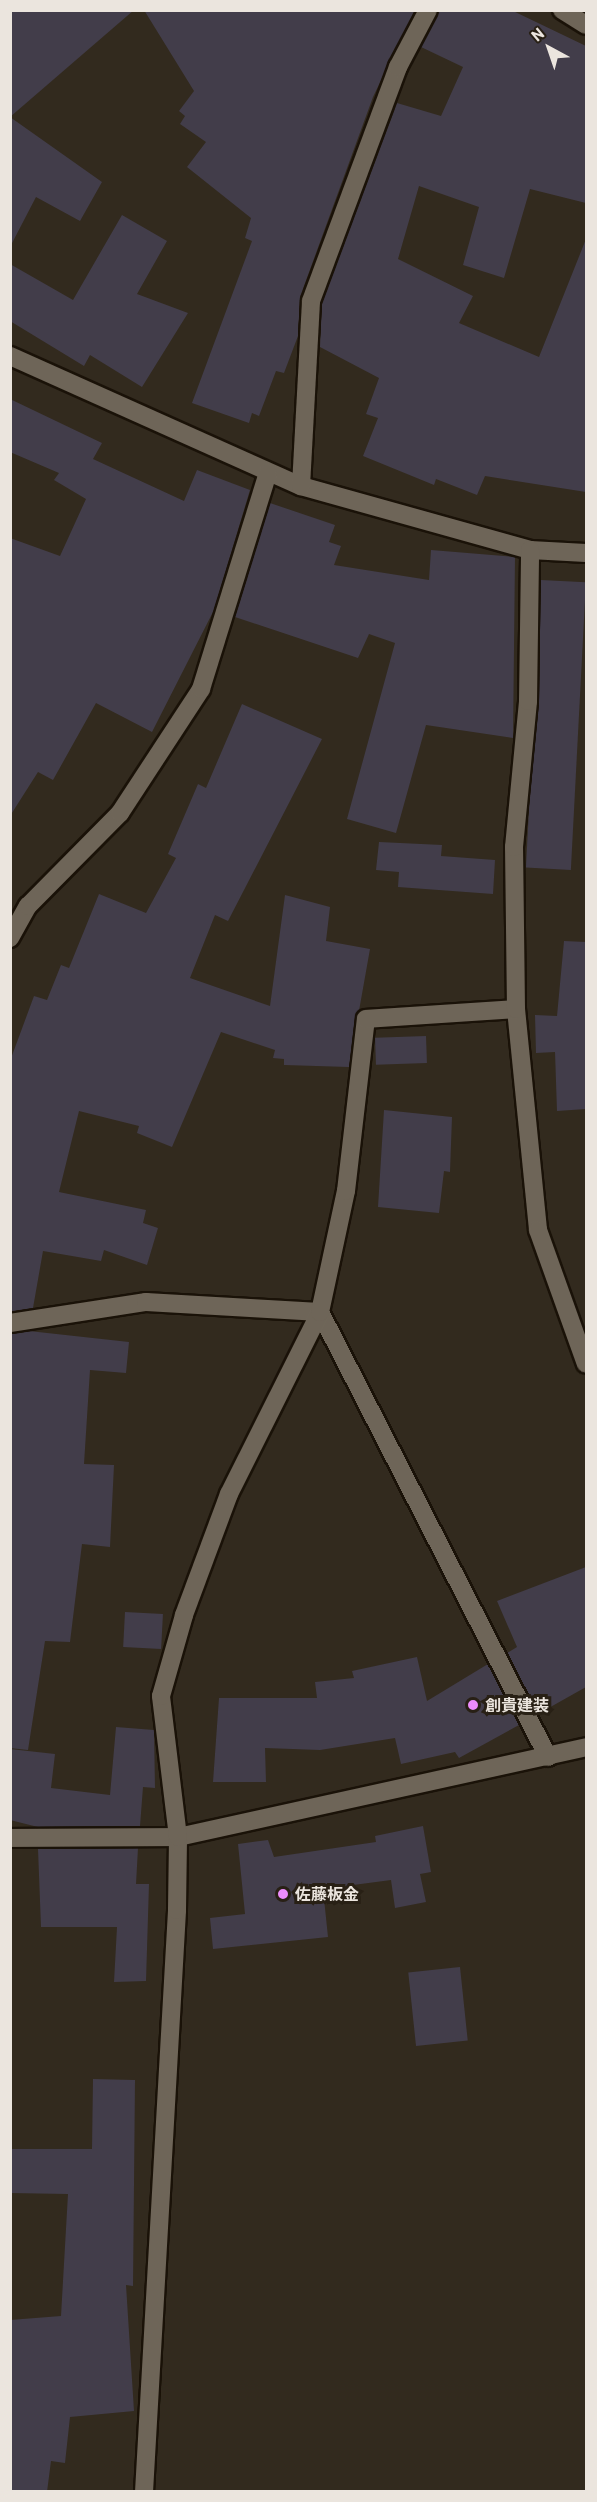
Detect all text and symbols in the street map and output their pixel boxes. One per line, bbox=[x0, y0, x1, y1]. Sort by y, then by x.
north arrow bbox=[519, 18, 579, 78]
text: N bbox=[527, 23, 547, 45]
place label: 創貴建装 bbox=[485, 1695, 549, 1715]
marker: 創貴建装 bbox=[466, 1698, 480, 1712]
place label: 佐藤板金 bbox=[295, 1884, 359, 1904]
marker: 佐藤板金 bbox=[276, 1887, 290, 1901]

